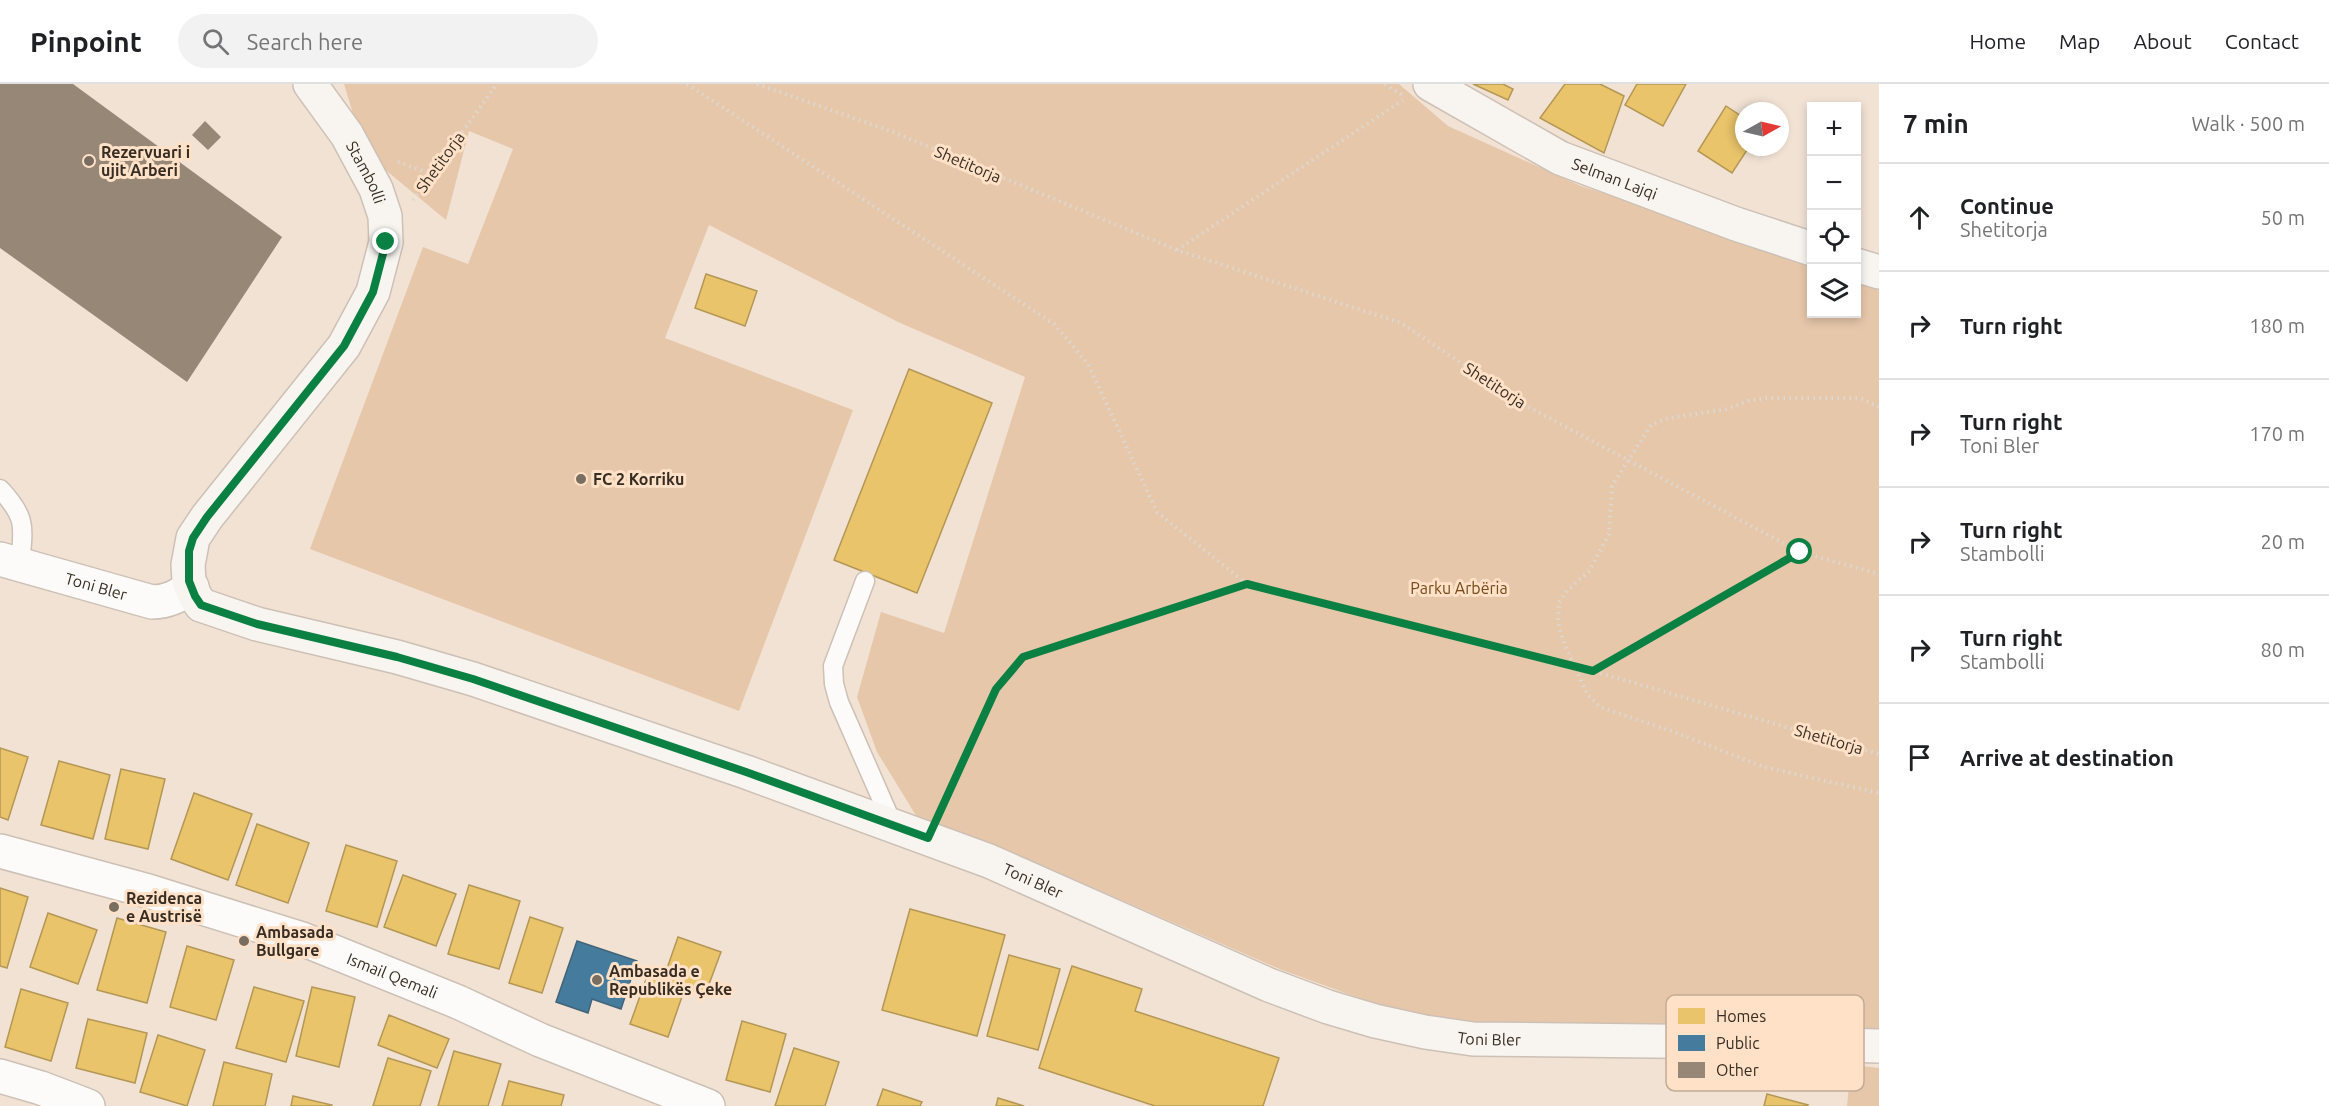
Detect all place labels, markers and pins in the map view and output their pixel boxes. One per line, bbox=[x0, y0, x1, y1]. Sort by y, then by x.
place label: Rezervuari i ujit Arberi bbox=[101, 143, 190, 179]
marker: Rezervuari i ujit Arberi bbox=[82, 154, 96, 168]
place label: FC 2 Korriku bbox=[593, 470, 684, 488]
marker: FC 2 Korriku bbox=[574, 472, 588, 486]
place label: Rezidenca e Austrisë bbox=[126, 889, 202, 925]
marker: Rezidenca e Austrisë bbox=[107, 900, 121, 914]
place label: Ambasada Bullgare bbox=[256, 923, 334, 959]
marker: Ambasada Bullgare bbox=[237, 934, 251, 948]
place label: Ambasada e Republikës Çeke bbox=[609, 962, 732, 999]
marker: Ambasada e Republikës Çeke bbox=[590, 973, 604, 987]

